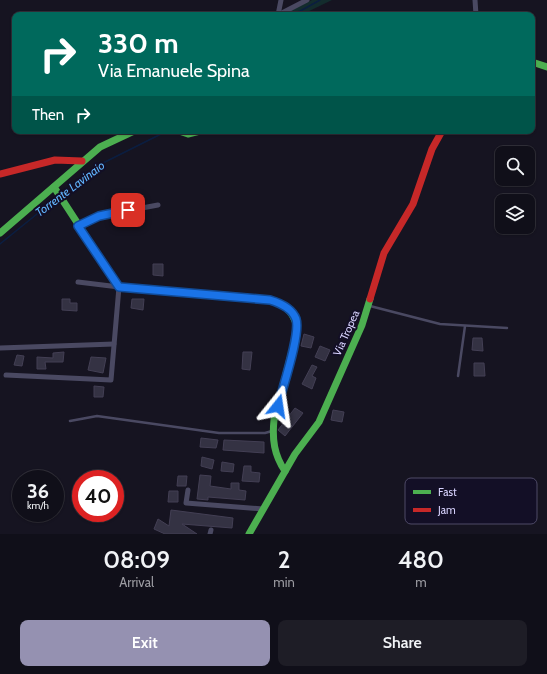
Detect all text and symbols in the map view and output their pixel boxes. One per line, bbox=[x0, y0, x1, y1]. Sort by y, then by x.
text: 330 m bbox=[98, 26, 179, 60]
icon: right bbox=[32, 28, 84, 80]
text: Via Emanuele Spina bbox=[98, 60, 250, 82]
icon: right bbox=[72, 104, 94, 126]
text: Then bbox=[32, 106, 64, 124]
map controls bbox=[495, 146, 535, 234]
button: search bbox=[495, 146, 535, 186]
water label: Torrente Lavinaio bbox=[32, 158, 107, 220]
pin bbox=[111, 193, 145, 227]
button: layers bbox=[495, 194, 535, 234]
icon: arrive bbox=[117, 199, 139, 221]
street label: Via Tropea bbox=[330, 307, 363, 358]
position arrow bbox=[257, 385, 299, 427]
speed limit sign: 40 bbox=[72, 470, 124, 522]
legend bbox=[405, 478, 537, 524]
text: 36 bbox=[27, 479, 49, 503]
text: Fast bbox=[438, 485, 457, 499]
text: km/h bbox=[27, 499, 49, 512]
text: Jam bbox=[437, 503, 456, 517]
text: 08:09 bbox=[103, 545, 170, 574]
text: 2 bbox=[278, 545, 290, 574]
text: 480 bbox=[398, 545, 444, 574]
text: Arrival bbox=[119, 574, 154, 590]
text: min bbox=[273, 574, 295, 590]
text: m bbox=[415, 574, 427, 590]
button: Exit bbox=[20, 620, 270, 666]
button: Share bbox=[278, 620, 527, 666]

